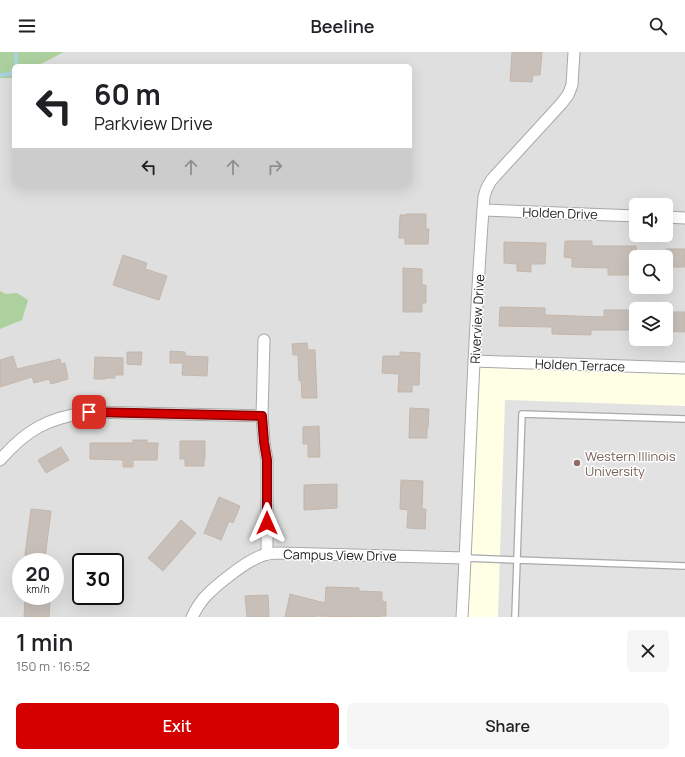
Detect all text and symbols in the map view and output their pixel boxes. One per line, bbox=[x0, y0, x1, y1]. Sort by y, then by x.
text: Beeline bbox=[311, 14, 374, 38]
icon: menu bbox=[16, 15, 38, 37]
icon: search bbox=[647, 15, 669, 37]
text: 60 m bbox=[94, 75, 161, 113]
icon: left bbox=[28, 80, 80, 132]
text: Parkview Drive bbox=[94, 111, 213, 135]
icon: left bbox=[138, 156, 160, 178]
icon: ahead bbox=[180, 156, 202, 178]
icon: ahead bbox=[222, 156, 244, 178]
icon: right bbox=[264, 156, 286, 178]
map controls bbox=[629, 198, 673, 346]
button: sound bbox=[629, 198, 673, 242]
street label: Holden Drive bbox=[522, 203, 598, 223]
button: search bbox=[629, 250, 673, 294]
street label: Riverview Drive bbox=[466, 273, 488, 364]
button: layers bbox=[629, 302, 673, 346]
street label: Holden Terrace bbox=[535, 354, 626, 376]
pin bbox=[72, 395, 106, 429]
icon: arrive bbox=[78, 401, 100, 423]
place label: Western Illinois University bbox=[585, 447, 676, 480]
marker: Western Illinois University bbox=[572, 458, 582, 468]
position arrow bbox=[246, 502, 288, 544]
street label: Campus View Drive bbox=[283, 545, 397, 565]
speed limit sign: 30 bbox=[72, 553, 124, 605]
text: 20 bbox=[25, 560, 51, 587]
text: km/h bbox=[26, 582, 50, 596]
text: 1 min bbox=[16, 625, 73, 658]
button: close bbox=[627, 630, 669, 672]
text: 150 m · 16:52 bbox=[16, 657, 90, 675]
button: Exit bbox=[16, 703, 339, 749]
button: Share bbox=[347, 703, 669, 749]

